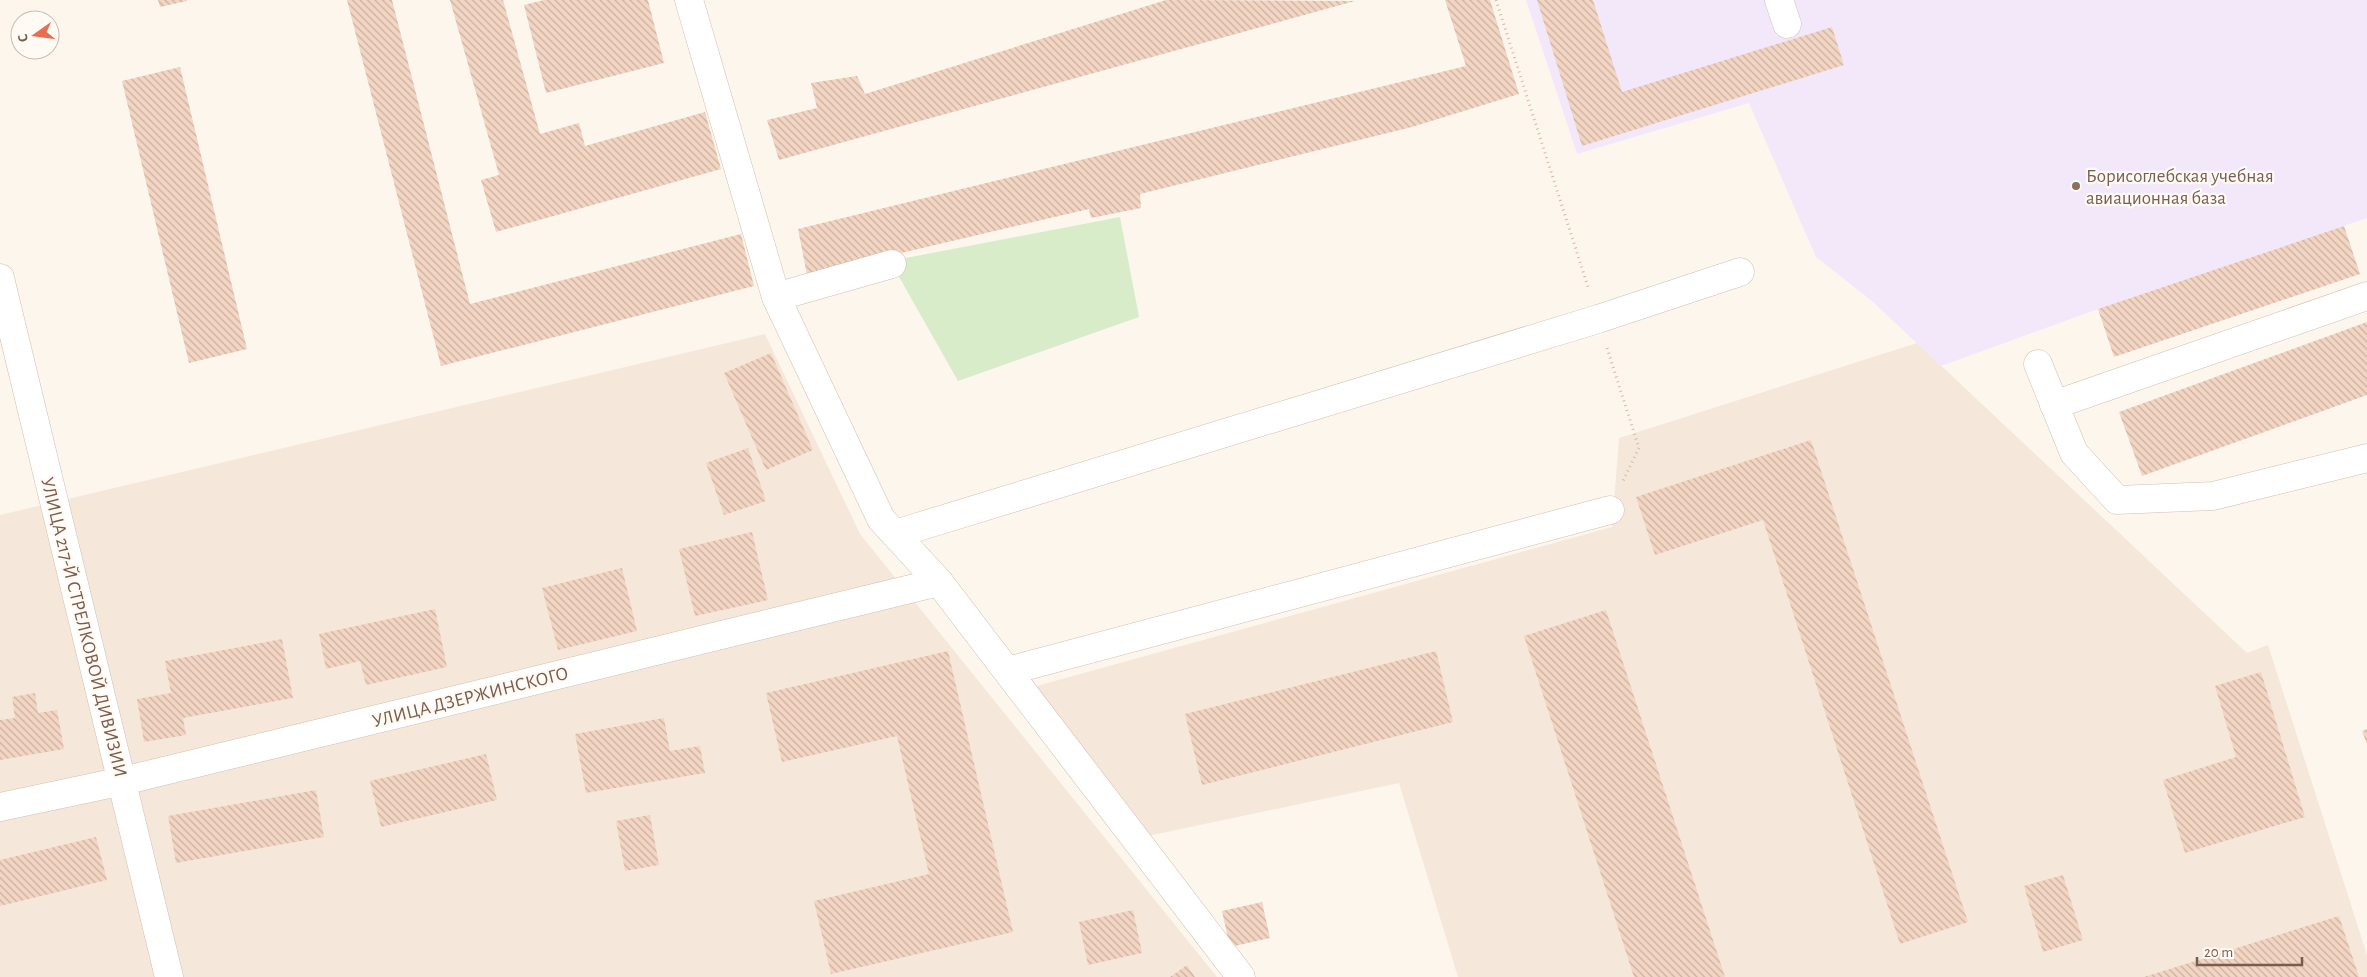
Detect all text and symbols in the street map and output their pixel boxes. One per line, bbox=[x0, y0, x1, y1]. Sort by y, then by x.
north arrow bbox=[10, 10, 60, 60]
text: С bbox=[16, 32, 31, 43]
place label: Борисоглебская учебная авиационная база bbox=[2086, 167, 2274, 208]
marker: Борисоглебская учебная авиационная база bbox=[2070, 180, 2082, 192]
street label: УЛИЦА 217-Й СТРЕЛКОВОЙ ДИВИЗИИ bbox=[37, 475, 131, 779]
street label: УЛИЦА ДЗЕРЖИНСКОГО bbox=[370, 664, 570, 731]
scale bar bbox=[2197, 934, 2302, 966]
text: 20 m bbox=[2204, 945, 2233, 960]

